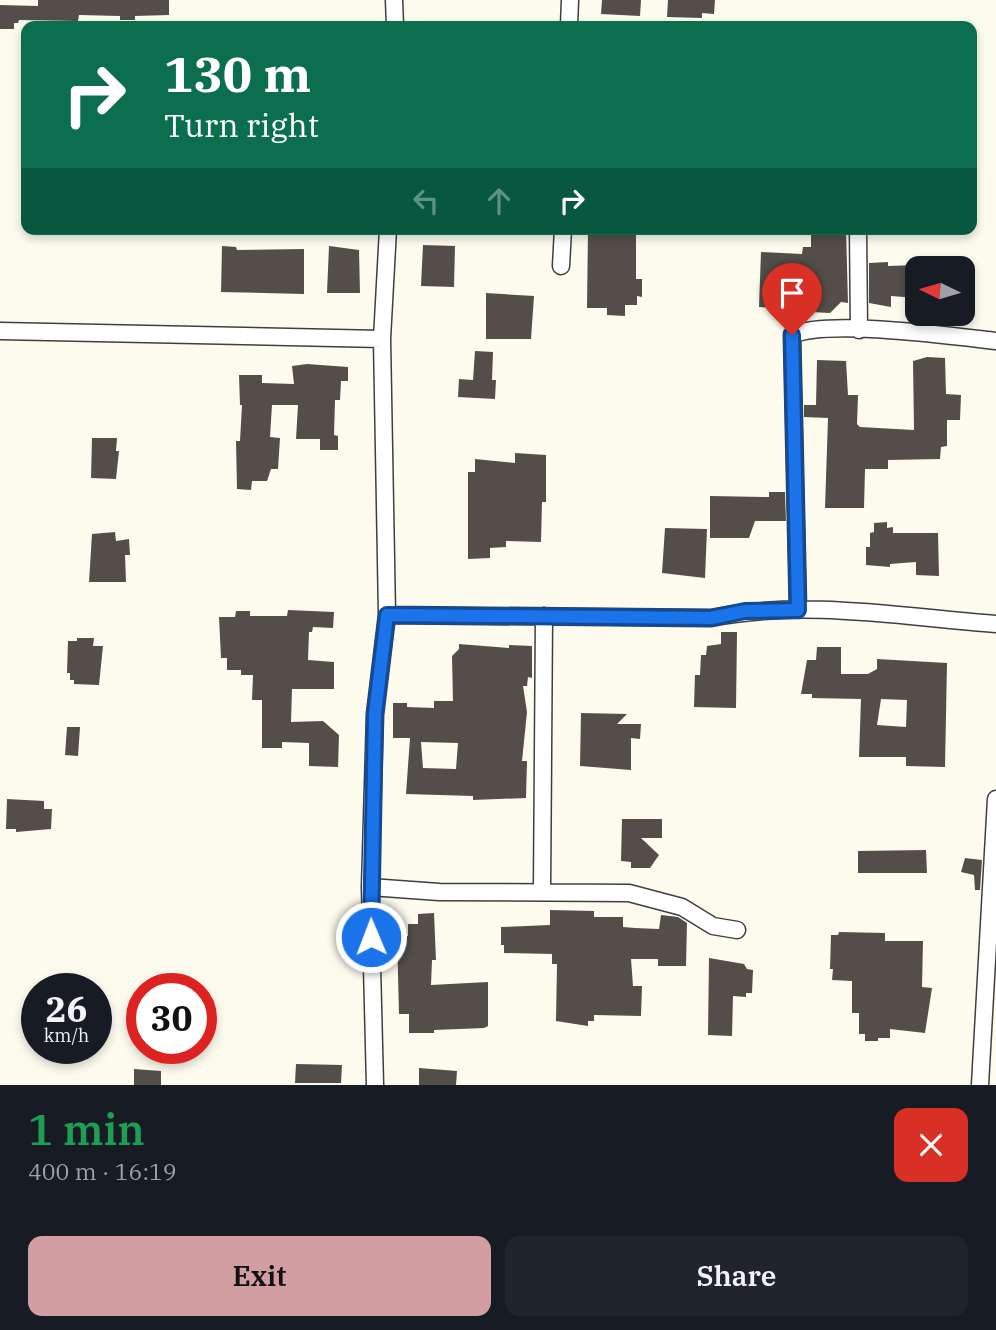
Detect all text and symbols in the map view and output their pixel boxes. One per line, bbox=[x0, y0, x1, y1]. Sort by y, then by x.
text: 130 m bbox=[164, 42, 311, 105]
icon: right bbox=[49, 49, 140, 140]
text: Turn right bbox=[164, 104, 319, 146]
icon: left bbox=[407, 182, 445, 220]
icon: ahead bbox=[480, 182, 518, 220]
icon: right bbox=[553, 182, 591, 220]
north arrow bbox=[905, 256, 975, 326]
map controls bbox=[905, 256, 975, 326]
pin bbox=[762, 263, 822, 335]
icon: arrive bbox=[773, 274, 811, 312]
position arrow bbox=[334, 900, 408, 974]
speed limit sign: 30 bbox=[126, 973, 217, 1064]
text: 26 bbox=[45, 986, 88, 1032]
text: km/h bbox=[44, 1024, 89, 1047]
text: 1 min bbox=[28, 1102, 145, 1157]
button: close bbox=[894, 1108, 968, 1182]
text: 400 m · 16:19 bbox=[28, 1156, 177, 1186]
button: Exit bbox=[28, 1236, 491, 1316]
button: Share bbox=[505, 1236, 968, 1316]

